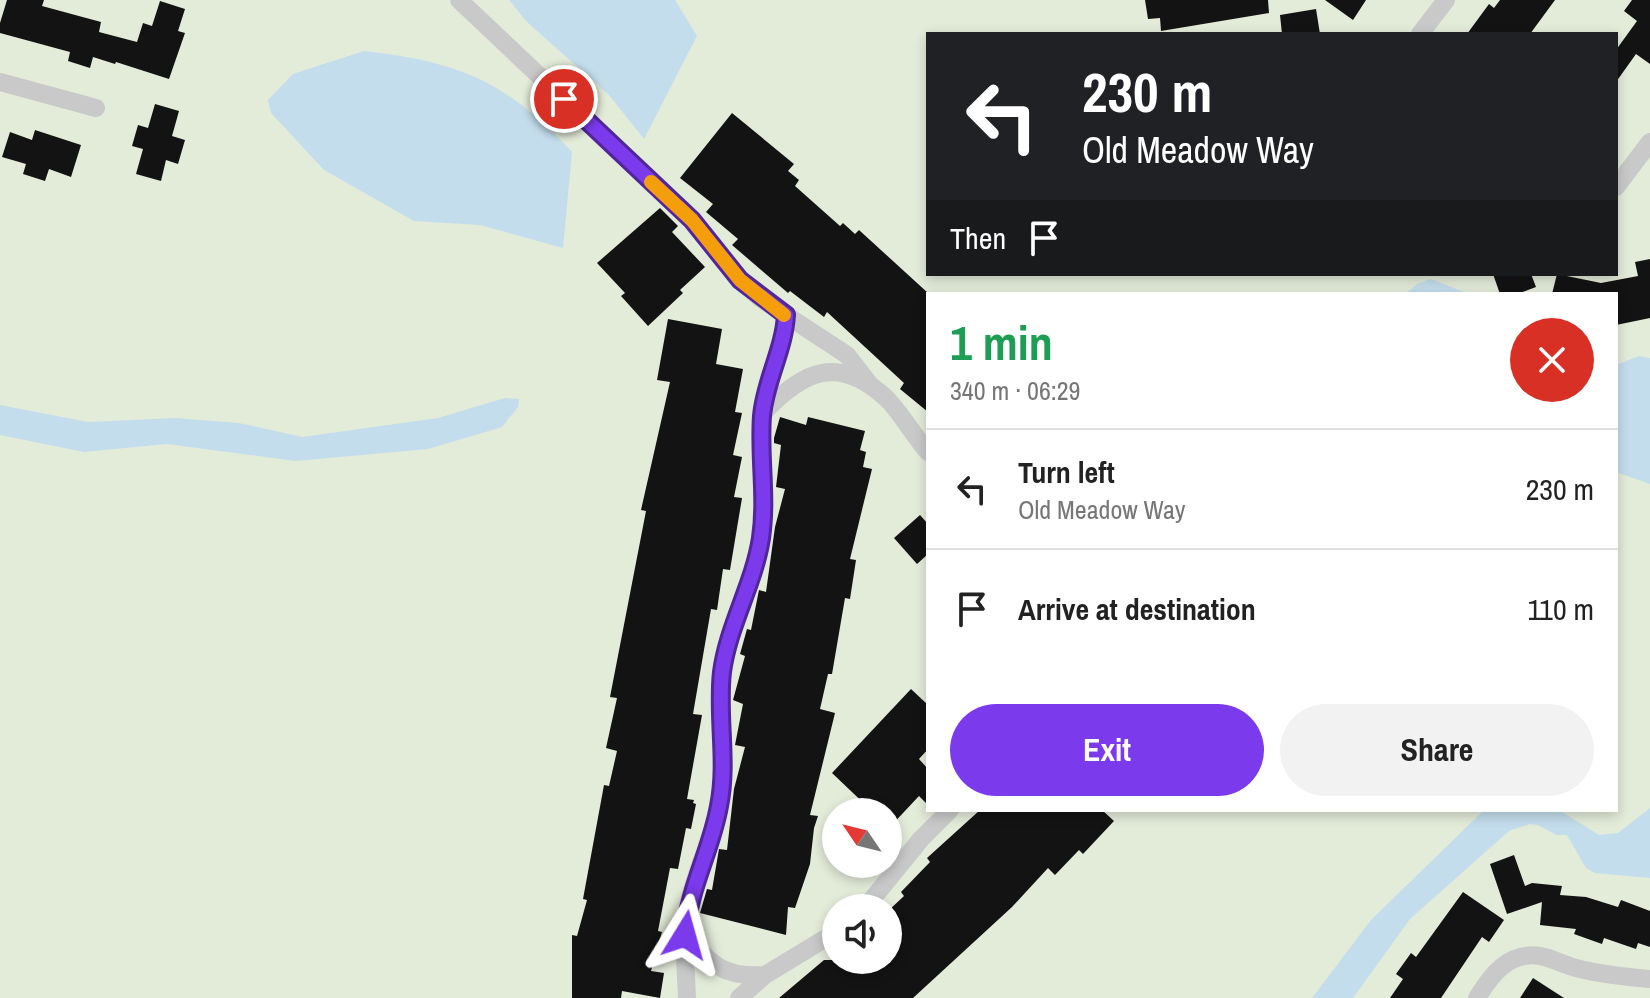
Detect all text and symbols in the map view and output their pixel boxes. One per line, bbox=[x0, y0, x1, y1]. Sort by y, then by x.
text: 230 m bbox=[1082, 54, 1212, 129]
icon: left bbox=[950, 64, 1054, 168]
pin bbox=[530, 65, 598, 133]
icon: arrive bbox=[542, 77, 586, 121]
text: Old Meadow Way bbox=[1082, 126, 1314, 174]
icon: arrive bbox=[1022, 216, 1066, 260]
text: Then bbox=[950, 218, 1006, 258]
text: 1 min bbox=[950, 310, 1053, 375]
button: close bbox=[1510, 318, 1594, 402]
text: 340 m · 06:29 bbox=[950, 373, 1080, 408]
text: Turn left bbox=[1018, 452, 1115, 492]
icon: left bbox=[950, 467, 994, 511]
text: 230 m bbox=[1526, 469, 1594, 509]
text: Old Meadow Way bbox=[1018, 492, 1185, 527]
icon: arrive bbox=[950, 587, 994, 631]
text: Arrive at destination bbox=[1018, 589, 1256, 629]
text: 110 m bbox=[1527, 589, 1594, 629]
button: Exit bbox=[950, 704, 1264, 796]
button: Share bbox=[1280, 704, 1594, 796]
north arrow bbox=[822, 798, 902, 878]
map controls bbox=[822, 798, 902, 974]
position arrow bbox=[643, 893, 727, 977]
button: sound bbox=[822, 894, 902, 974]

